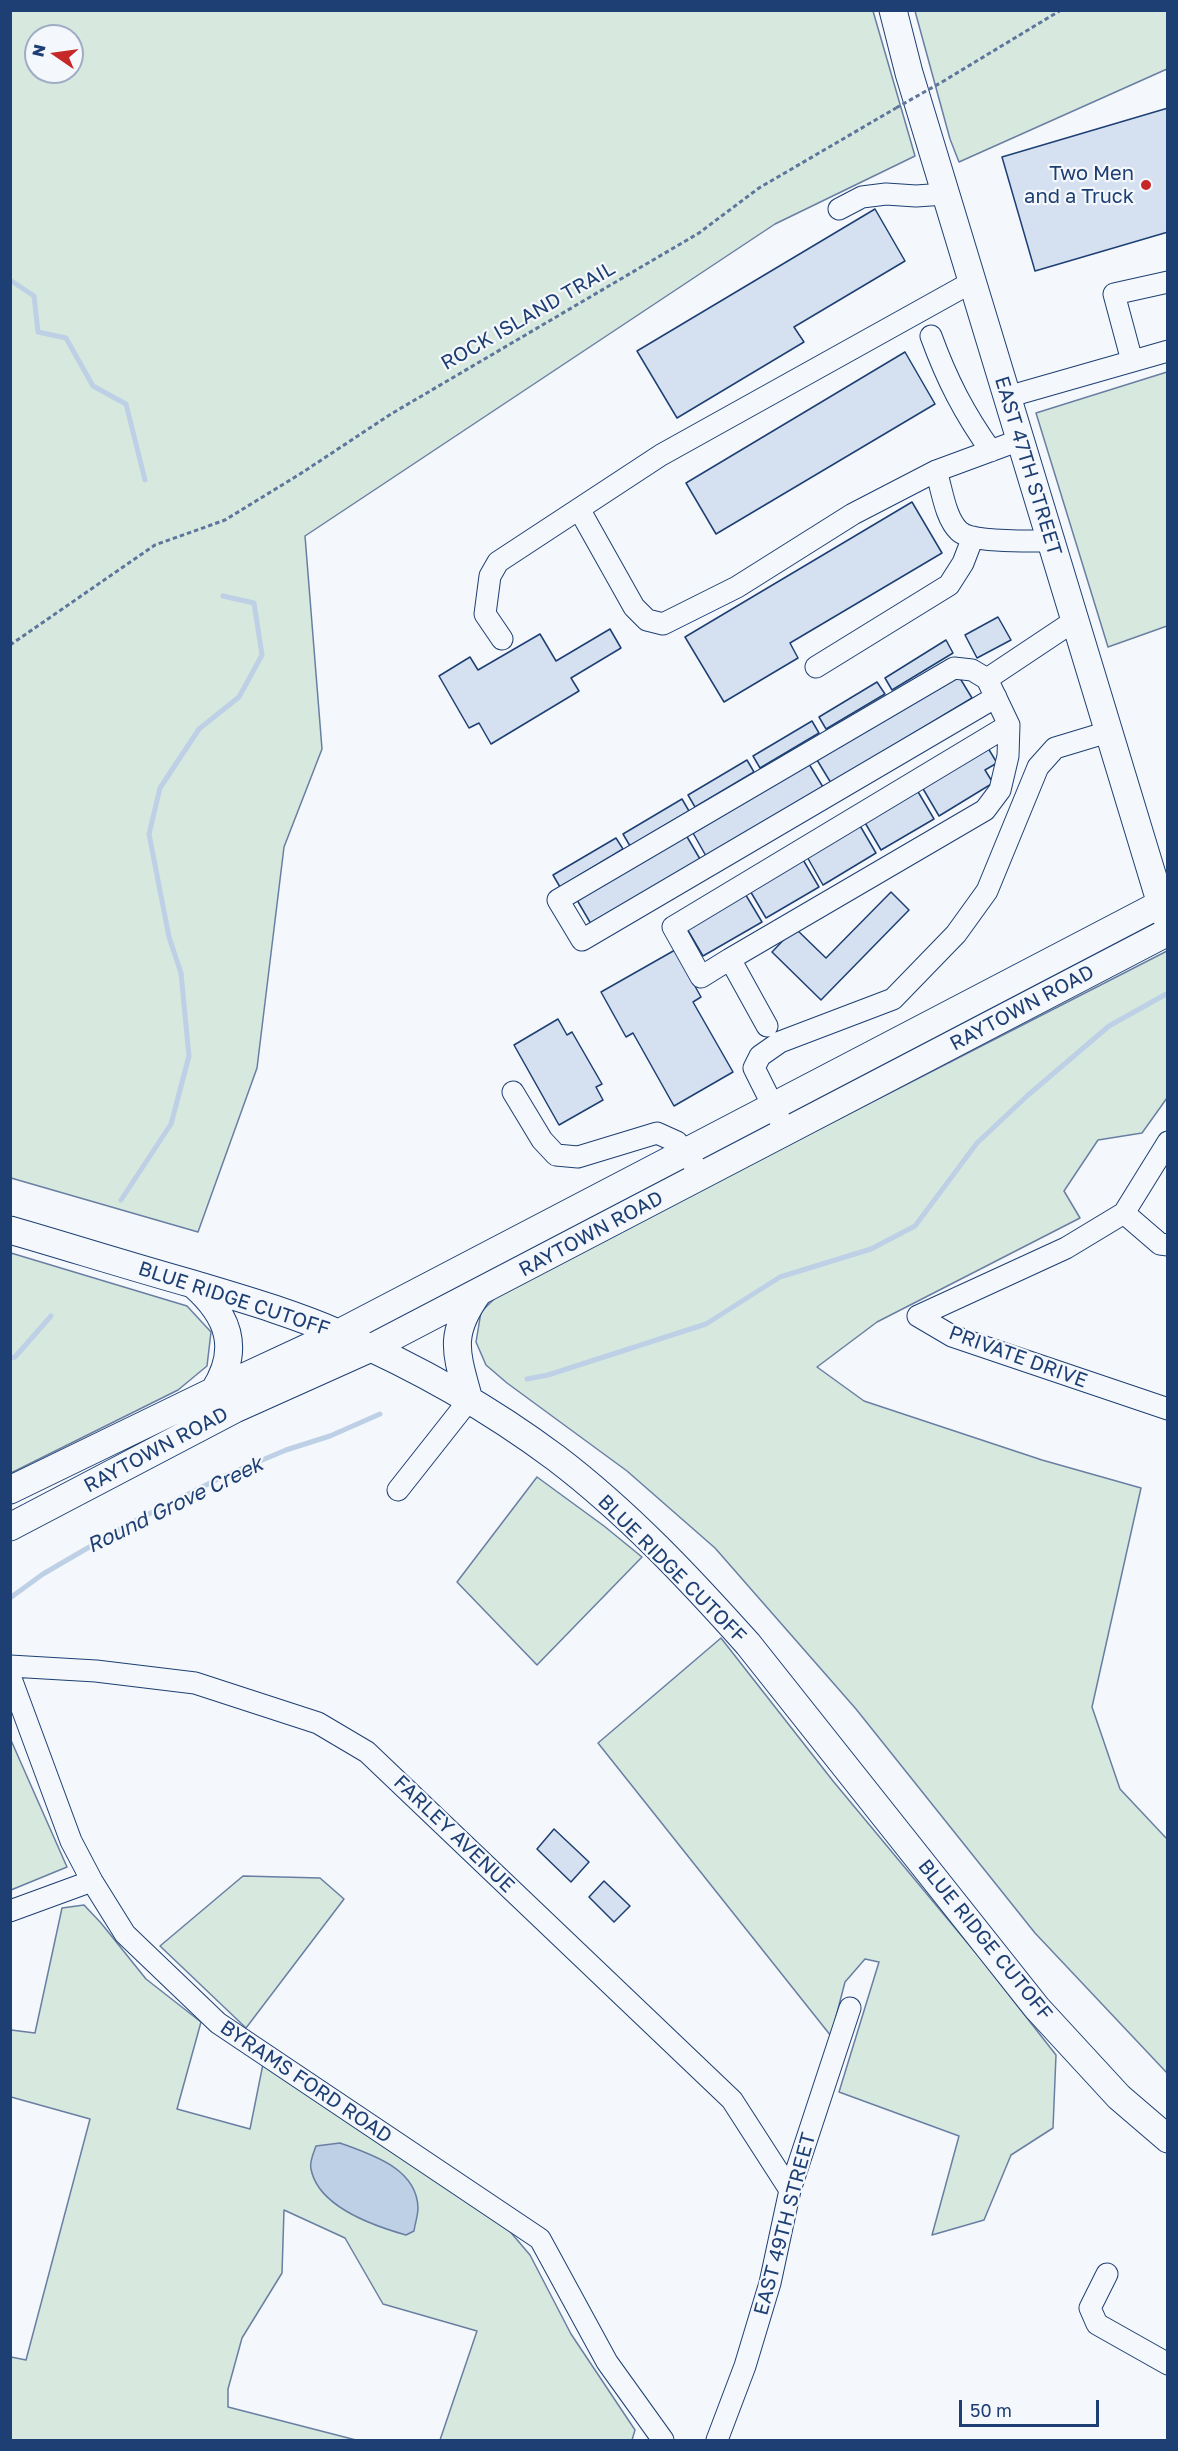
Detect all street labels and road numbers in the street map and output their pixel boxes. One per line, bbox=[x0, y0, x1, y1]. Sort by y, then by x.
street label: ROCK ISLAND TRAIL bbox=[437, 256, 619, 376]
street label: EAST 47TH STREET bbox=[989, 373, 1067, 559]
street label: RAYTOWN ROAD bbox=[946, 960, 1098, 1056]
street label: RAYTOWN ROAD bbox=[515, 1186, 667, 1282]
street label: BLUE RIDGE CUTOFF bbox=[135, 1257, 333, 1341]
street label: PRIVATE DRIVE bbox=[946, 1321, 1090, 1393]
street label: RAYTOWN ROAD bbox=[80, 1402, 232, 1498]
street label: BLUE RIDGE CUTOFF bbox=[593, 1490, 751, 1648]
street label: FARLEY AVENUE bbox=[389, 1770, 519, 1898]
street label: BLUE RIDGE CUTOFF bbox=[913, 1855, 1057, 2025]
street label: BYRAMS FORD ROAD bbox=[216, 2016, 396, 2148]
street label: EAST 49TH STREET bbox=[749, 2130, 821, 2318]

